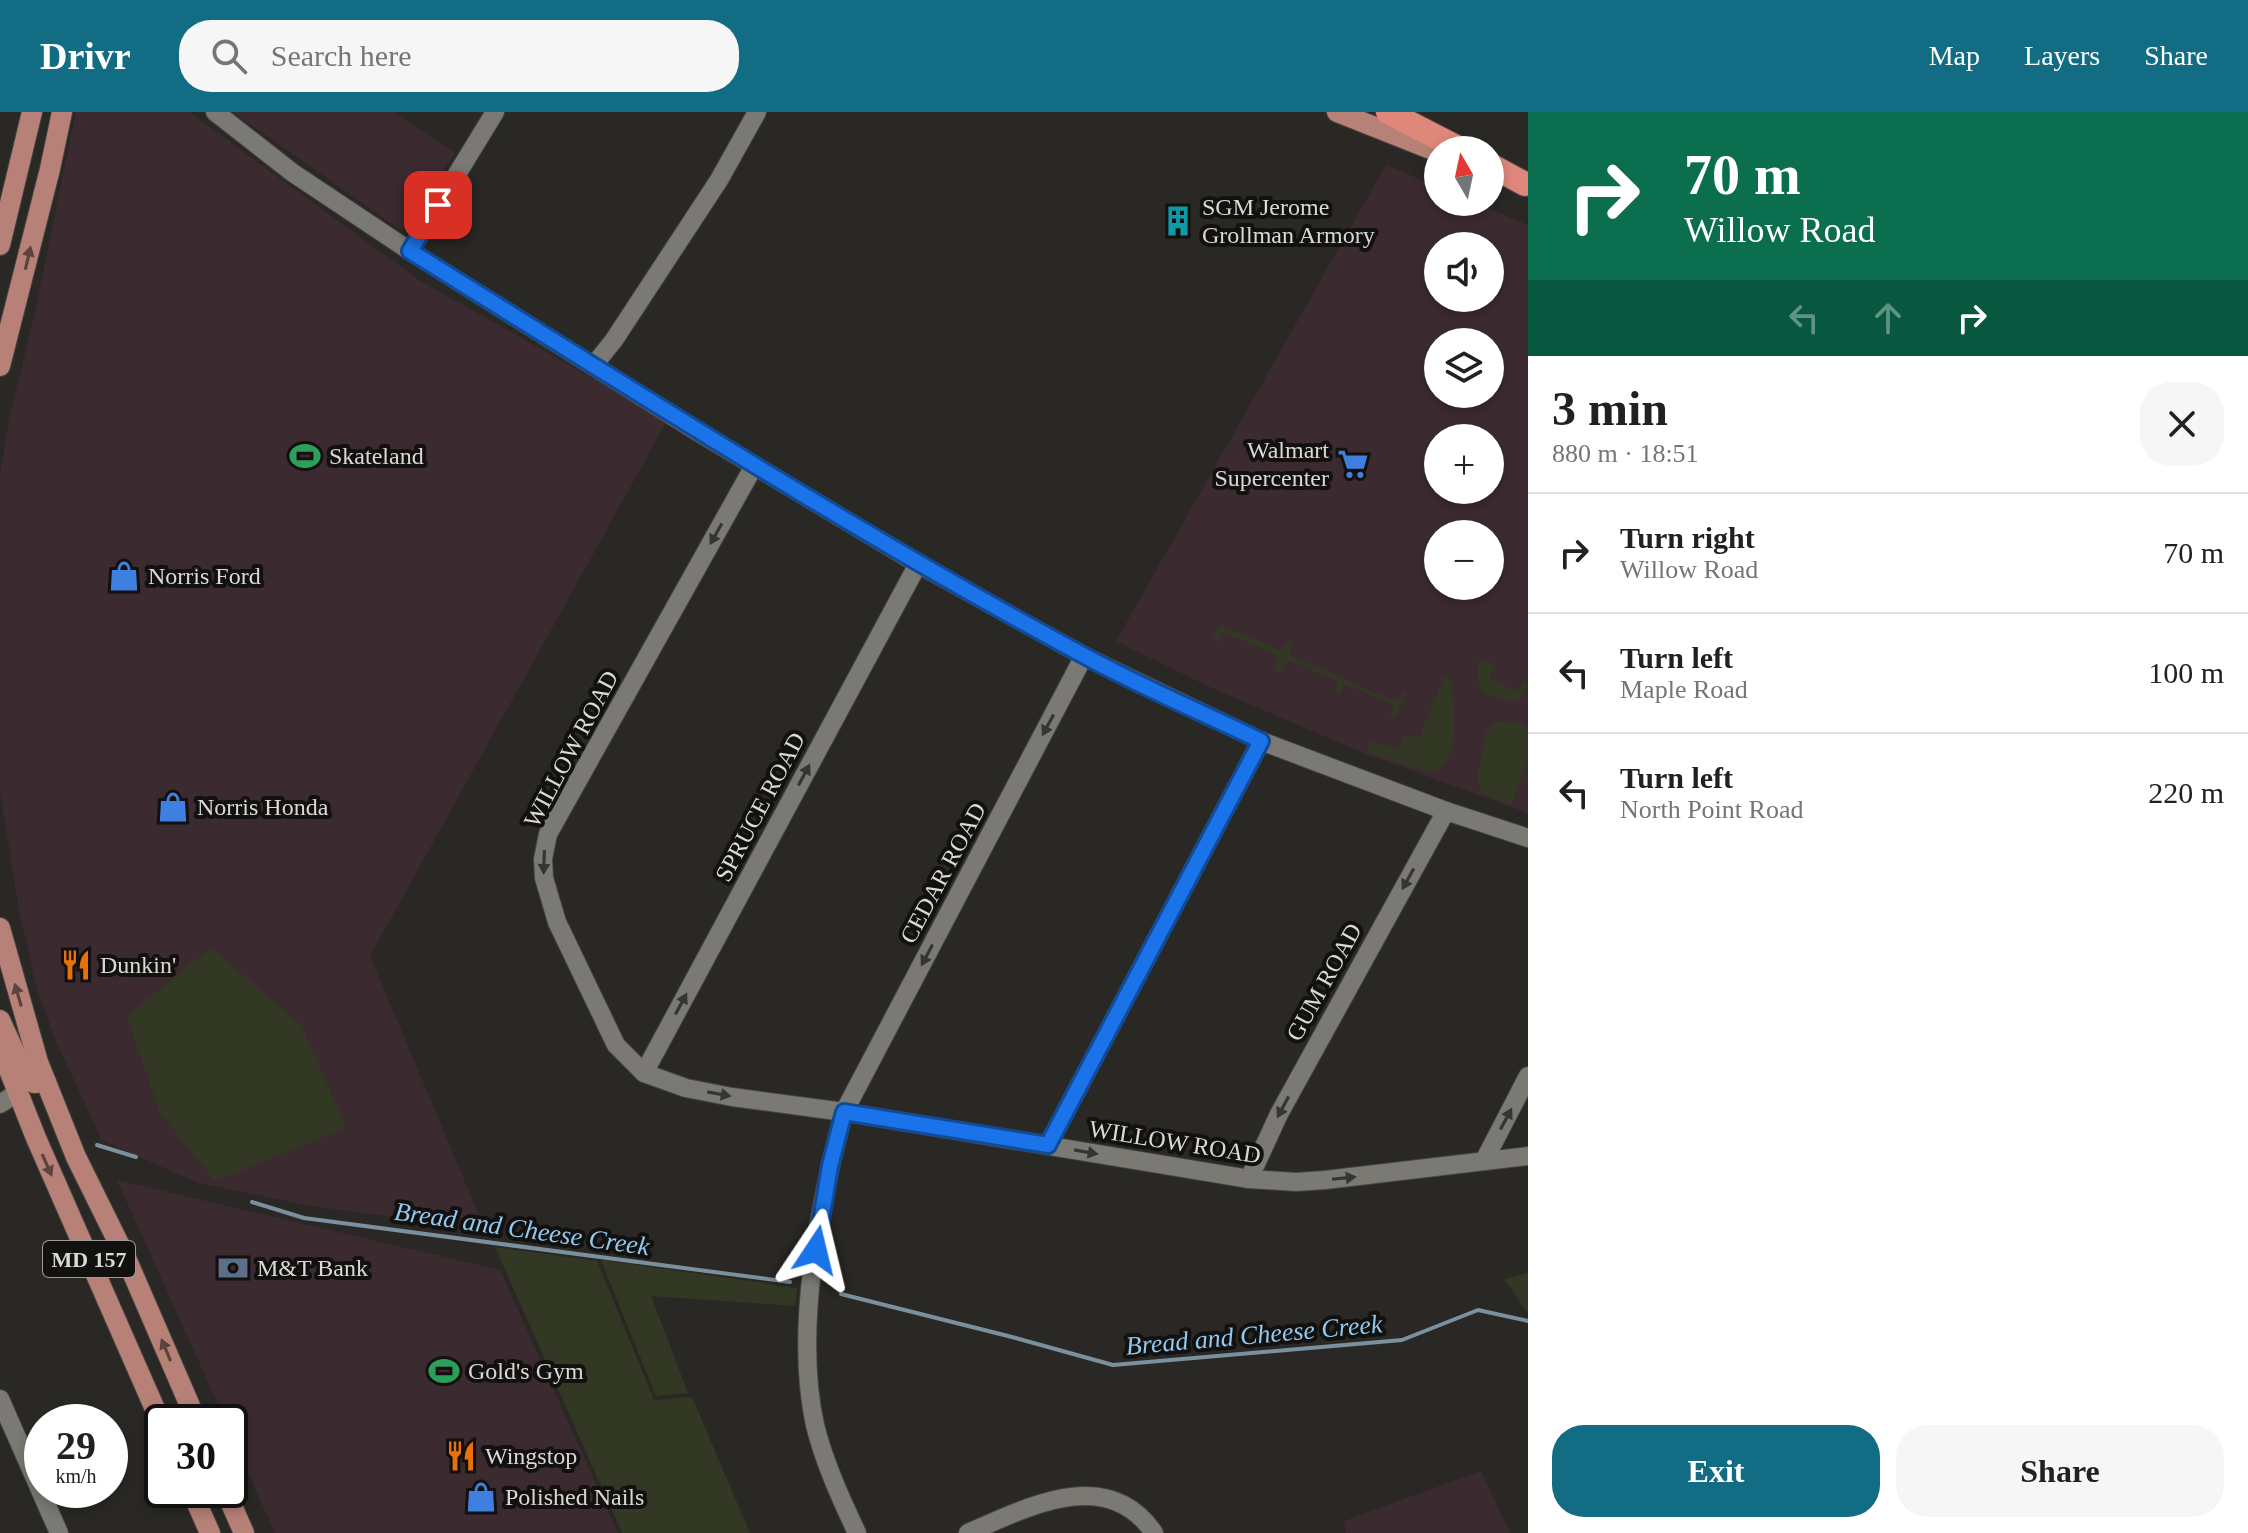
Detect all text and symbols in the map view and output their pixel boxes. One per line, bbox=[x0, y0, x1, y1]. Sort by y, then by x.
search box bbox=[179, 20, 739, 92]
icon: search bbox=[207, 34, 251, 78]
text: Drivr bbox=[40, 35, 131, 77]
text: Search here bbox=[271, 39, 411, 72]
text: Map bbox=[1929, 40, 1980, 71]
text: Layers bbox=[2024, 40, 2100, 71]
text: Share bbox=[2144, 40, 2208, 71]
north arrow bbox=[1424, 136, 1504, 216]
map controls bbox=[1424, 136, 1504, 600]
icon: right bbox=[1552, 144, 1656, 248]
text: 70 m bbox=[1684, 144, 1801, 206]
pin bbox=[404, 171, 472, 239]
icon: arrive bbox=[416, 183, 460, 227]
place label: SGM Jerome Grollman Armory bbox=[1202, 194, 1375, 248]
building icon: SGM Jerome Grollman Armory bbox=[1161, 204, 1195, 238]
text: Willow Road bbox=[1684, 210, 1876, 250]
button: sound bbox=[1424, 232, 1504, 312]
one-way arrow bbox=[22, 246, 35, 271]
icon: left bbox=[1782, 296, 1826, 340]
icon: ahead bbox=[1866, 296, 1910, 340]
icon: right bbox=[1950, 296, 1994, 340]
button: layers bbox=[1424, 328, 1504, 408]
text: 3 min bbox=[1552, 382, 1668, 435]
button: close bbox=[2140, 382, 2224, 466]
button: + bbox=[1424, 424, 1504, 504]
place label: Walmart Supercenter bbox=[1214, 437, 1329, 491]
sports icon: Skateland bbox=[288, 439, 322, 473]
text: 880 m · 18:51 bbox=[1552, 439, 1699, 468]
place label: Skateland bbox=[329, 443, 424, 469]
supermarket icon: Walmart Supercenter bbox=[1336, 447, 1370, 481]
button: − bbox=[1424, 520, 1504, 600]
text: Turn right bbox=[1620, 521, 1755, 554]
one-way arrow bbox=[709, 523, 723, 545]
icon: right bbox=[1552, 531, 1596, 575]
text: 70 m bbox=[2163, 536, 2224, 569]
text: Willow Road bbox=[1620, 555, 1758, 584]
shop icon: Norris Ford bbox=[107, 559, 141, 593]
place label: Norris Ford bbox=[148, 563, 261, 589]
text: Turn left bbox=[1620, 641, 1733, 674]
icon: left bbox=[1552, 651, 1596, 695]
text: 100 m bbox=[2148, 656, 2224, 689]
street label: WILLOW ROAD bbox=[519, 666, 623, 832]
text: Maple Road bbox=[1620, 675, 1748, 704]
one-way arrow bbox=[1041, 714, 1054, 737]
street label: SPRUCE ROAD bbox=[710, 728, 810, 886]
text: Turn left bbox=[1620, 761, 1733, 794]
one-way arrow bbox=[797, 764, 811, 786]
icon: left bbox=[1552, 771, 1596, 815]
text: 220 m bbox=[2148, 776, 2224, 809]
shop icon: Norris Honda bbox=[156, 790, 190, 824]
place label: Norris Honda bbox=[197, 794, 329, 820]
text: North Point Road bbox=[1620, 795, 1803, 824]
street label: CEDAR ROAD bbox=[895, 798, 991, 948]
one-way arrow bbox=[538, 850, 551, 875]
one-way arrow bbox=[1402, 868, 1415, 891]
street label: GUM ROAD bbox=[1281, 919, 1367, 1045]
one-way arrow bbox=[920, 944, 933, 967]
restaurant icon: Dunkin' bbox=[59, 948, 93, 982]
place label: Dunkin' bbox=[100, 952, 176, 978]
one-way arrow bbox=[11, 983, 24, 1007]
one-way arrow bbox=[674, 993, 688, 1015]
one-way arrow bbox=[706, 1089, 731, 1101]
one-way arrow bbox=[1277, 1096, 1290, 1119]
one-way arrow bbox=[1499, 1107, 1512, 1130]
street label: WILLOW ROAD bbox=[1087, 1116, 1263, 1168]
one-way arrow bbox=[1074, 1146, 1099, 1158]
one-way arrow bbox=[41, 1153, 54, 1177]
one-way arrow bbox=[1331, 1172, 1356, 1185]
water label: Bread and Cheese Creek bbox=[393, 1197, 652, 1261]
position arrow bbox=[774, 1208, 858, 1292]
road number: MD 157 bbox=[43, 1241, 135, 1277]
bank icon: M&T Bank bbox=[216, 1251, 250, 1285]
place label: M&T Bank bbox=[257, 1255, 368, 1281]
water label: Bread and Cheese Creek bbox=[1125, 1309, 1384, 1361]
one-way arrow bbox=[160, 1338, 173, 1362]
sports icon: Gold's Gym bbox=[427, 1354, 461, 1388]
place label: Gold's Gym bbox=[468, 1358, 584, 1384]
speed limit sign: 30 bbox=[144, 1404, 248, 1508]
text: 29 bbox=[56, 1423, 96, 1468]
button: Exit bbox=[1552, 1425, 1880, 1517]
button: Share bbox=[1896, 1425, 2224, 1517]
restaurant icon: Wingstop bbox=[444, 1439, 478, 1473]
place label: Wingstop bbox=[485, 1443, 577, 1469]
text: km/h bbox=[55, 1465, 97, 1487]
shop icon: Polished Nails bbox=[464, 1480, 498, 1514]
place label: Polished Nails bbox=[505, 1484, 644, 1510]

